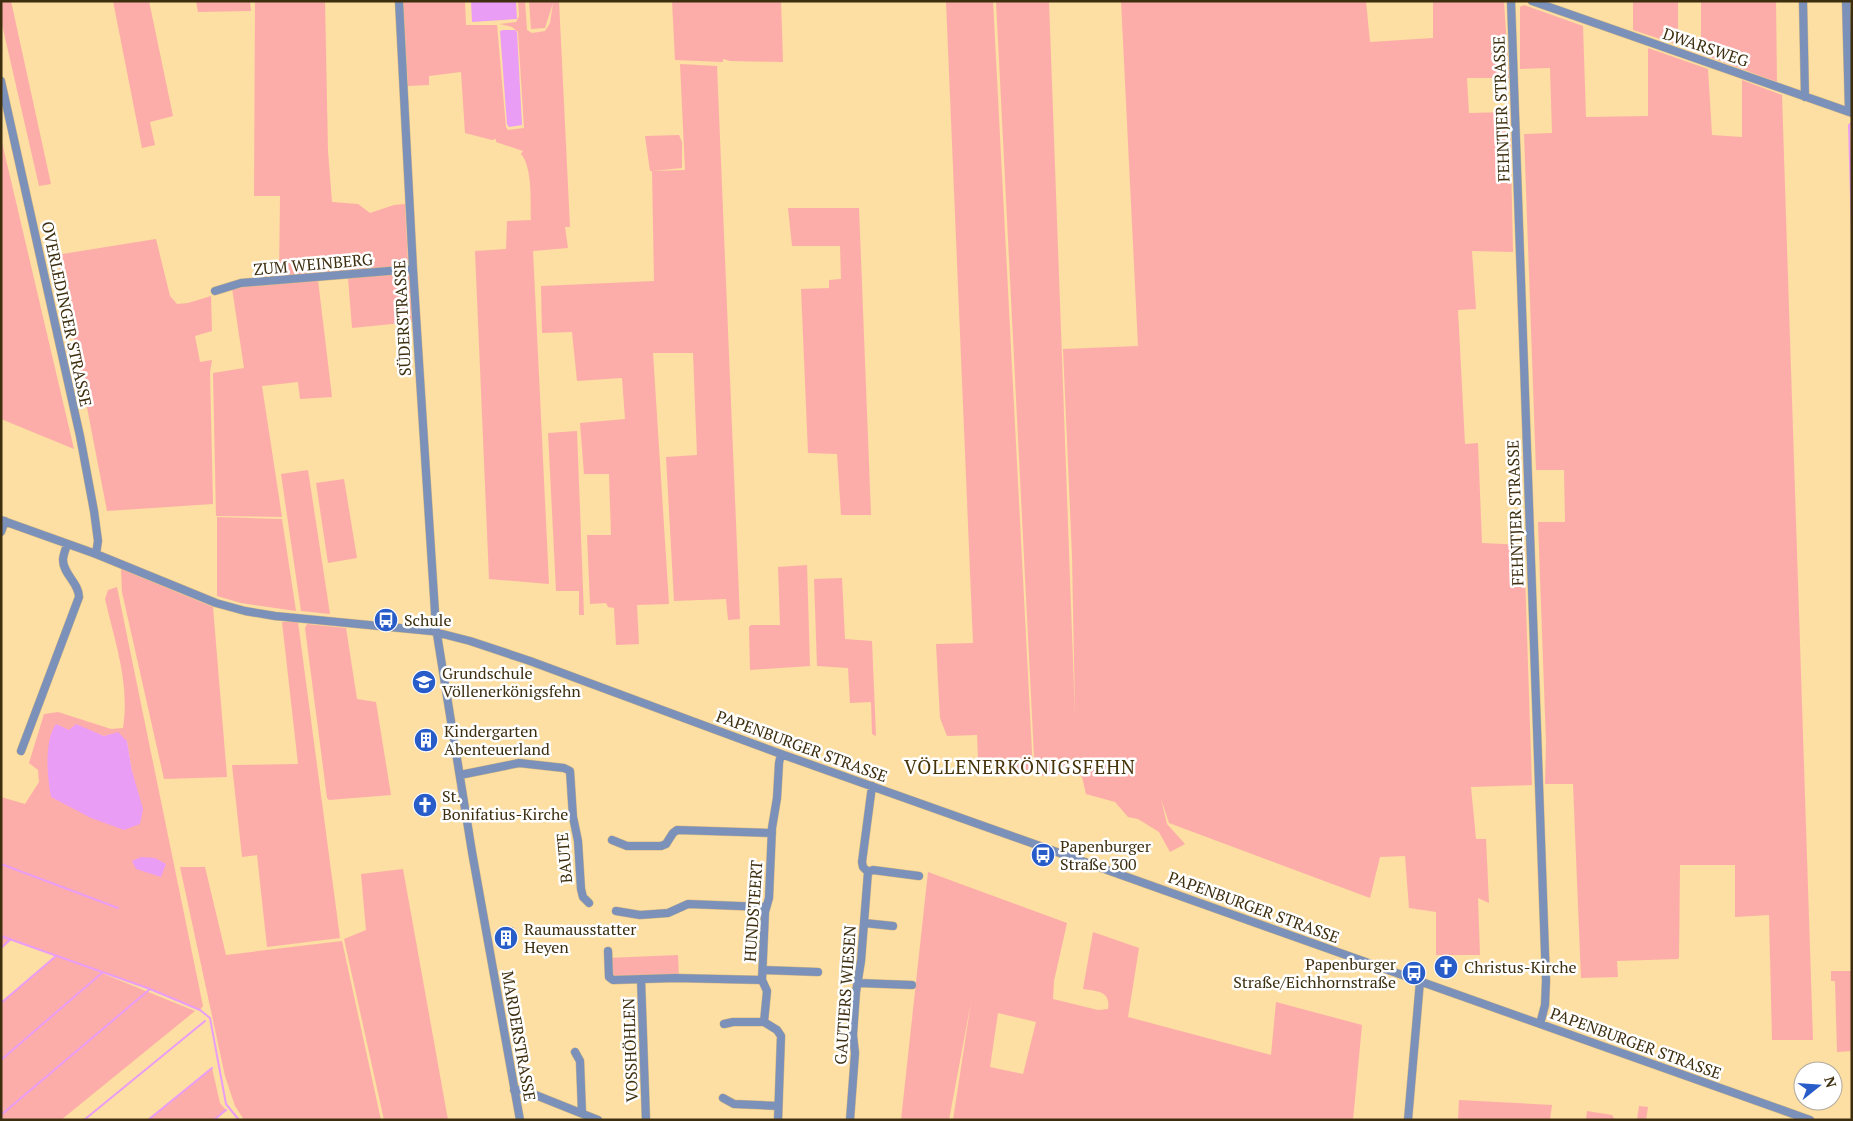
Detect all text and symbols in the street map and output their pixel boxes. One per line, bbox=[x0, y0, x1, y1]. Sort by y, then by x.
street label: DWARSWEG bbox=[1660, 22, 1752, 72]
street label: FEHNTJER STRASSE bbox=[1487, 36, 1515, 182]
street label: OVERLEDINGER STRASSE bbox=[37, 219, 97, 409]
street label: ZUM WEINBERG bbox=[252, 248, 374, 280]
street label: SÜDERSTRASSE bbox=[388, 259, 416, 377]
street label: FEHNTJER STRASSE bbox=[1501, 440, 1529, 586]
bus stop icon: Schule bbox=[373, 607, 399, 633]
place label: Schule bbox=[404, 609, 451, 631]
place label: Grundschule Völlenerkönigsfehn bbox=[442, 662, 581, 702]
school or university icon: Grundschule Völlenerkönigsfehn bbox=[411, 669, 437, 695]
street label: PAPENBURGER STRASSE bbox=[713, 705, 891, 787]
place label: Kindergarten Abenteuerland bbox=[444, 720, 550, 760]
building icon: Kindergarten Abenteuerland bbox=[413, 727, 439, 753]
district label: VÖLLENERKÖNIGSFEHN bbox=[904, 754, 1136, 779]
place label: St. Bonifatius-Kirche bbox=[442, 785, 568, 825]
church icon: St. Bonifatius-Kirche bbox=[412, 792, 438, 818]
street label: BAUTE bbox=[551, 832, 577, 884]
place label: Papenburger Straße 300 bbox=[1060, 835, 1152, 875]
bus stop icon: Papenburger Straße 300 bbox=[1030, 842, 1056, 868]
street label: HUNDSTEERT bbox=[738, 859, 768, 963]
street label: PAPENBURGER STRASSE bbox=[1165, 866, 1343, 948]
place label: Raumausstatter Heyen bbox=[524, 918, 637, 958]
street label: GAUTIERS WIESEN bbox=[829, 924, 861, 1065]
building icon: Raumausstatter Heyen bbox=[493, 925, 519, 951]
place label: Papenburger Straße/Eichhornstraße bbox=[1233, 953, 1397, 993]
church icon: Christus-Kirche bbox=[1433, 954, 1459, 980]
place label: Christus-Kirche bbox=[1464, 956, 1577, 978]
bus stop icon: Papenburger Straße/Eichhornstraße bbox=[1401, 960, 1427, 986]
street label: MARDERSTRASSE bbox=[497, 969, 541, 1103]
street label: VOSSHÖHLEN bbox=[617, 997, 643, 1102]
street label: PAPENBURGER STRASSE bbox=[1547, 1002, 1725, 1084]
north arrow bbox=[1793, 1061, 1843, 1111]
text: N bbox=[1820, 1074, 1842, 1090]

